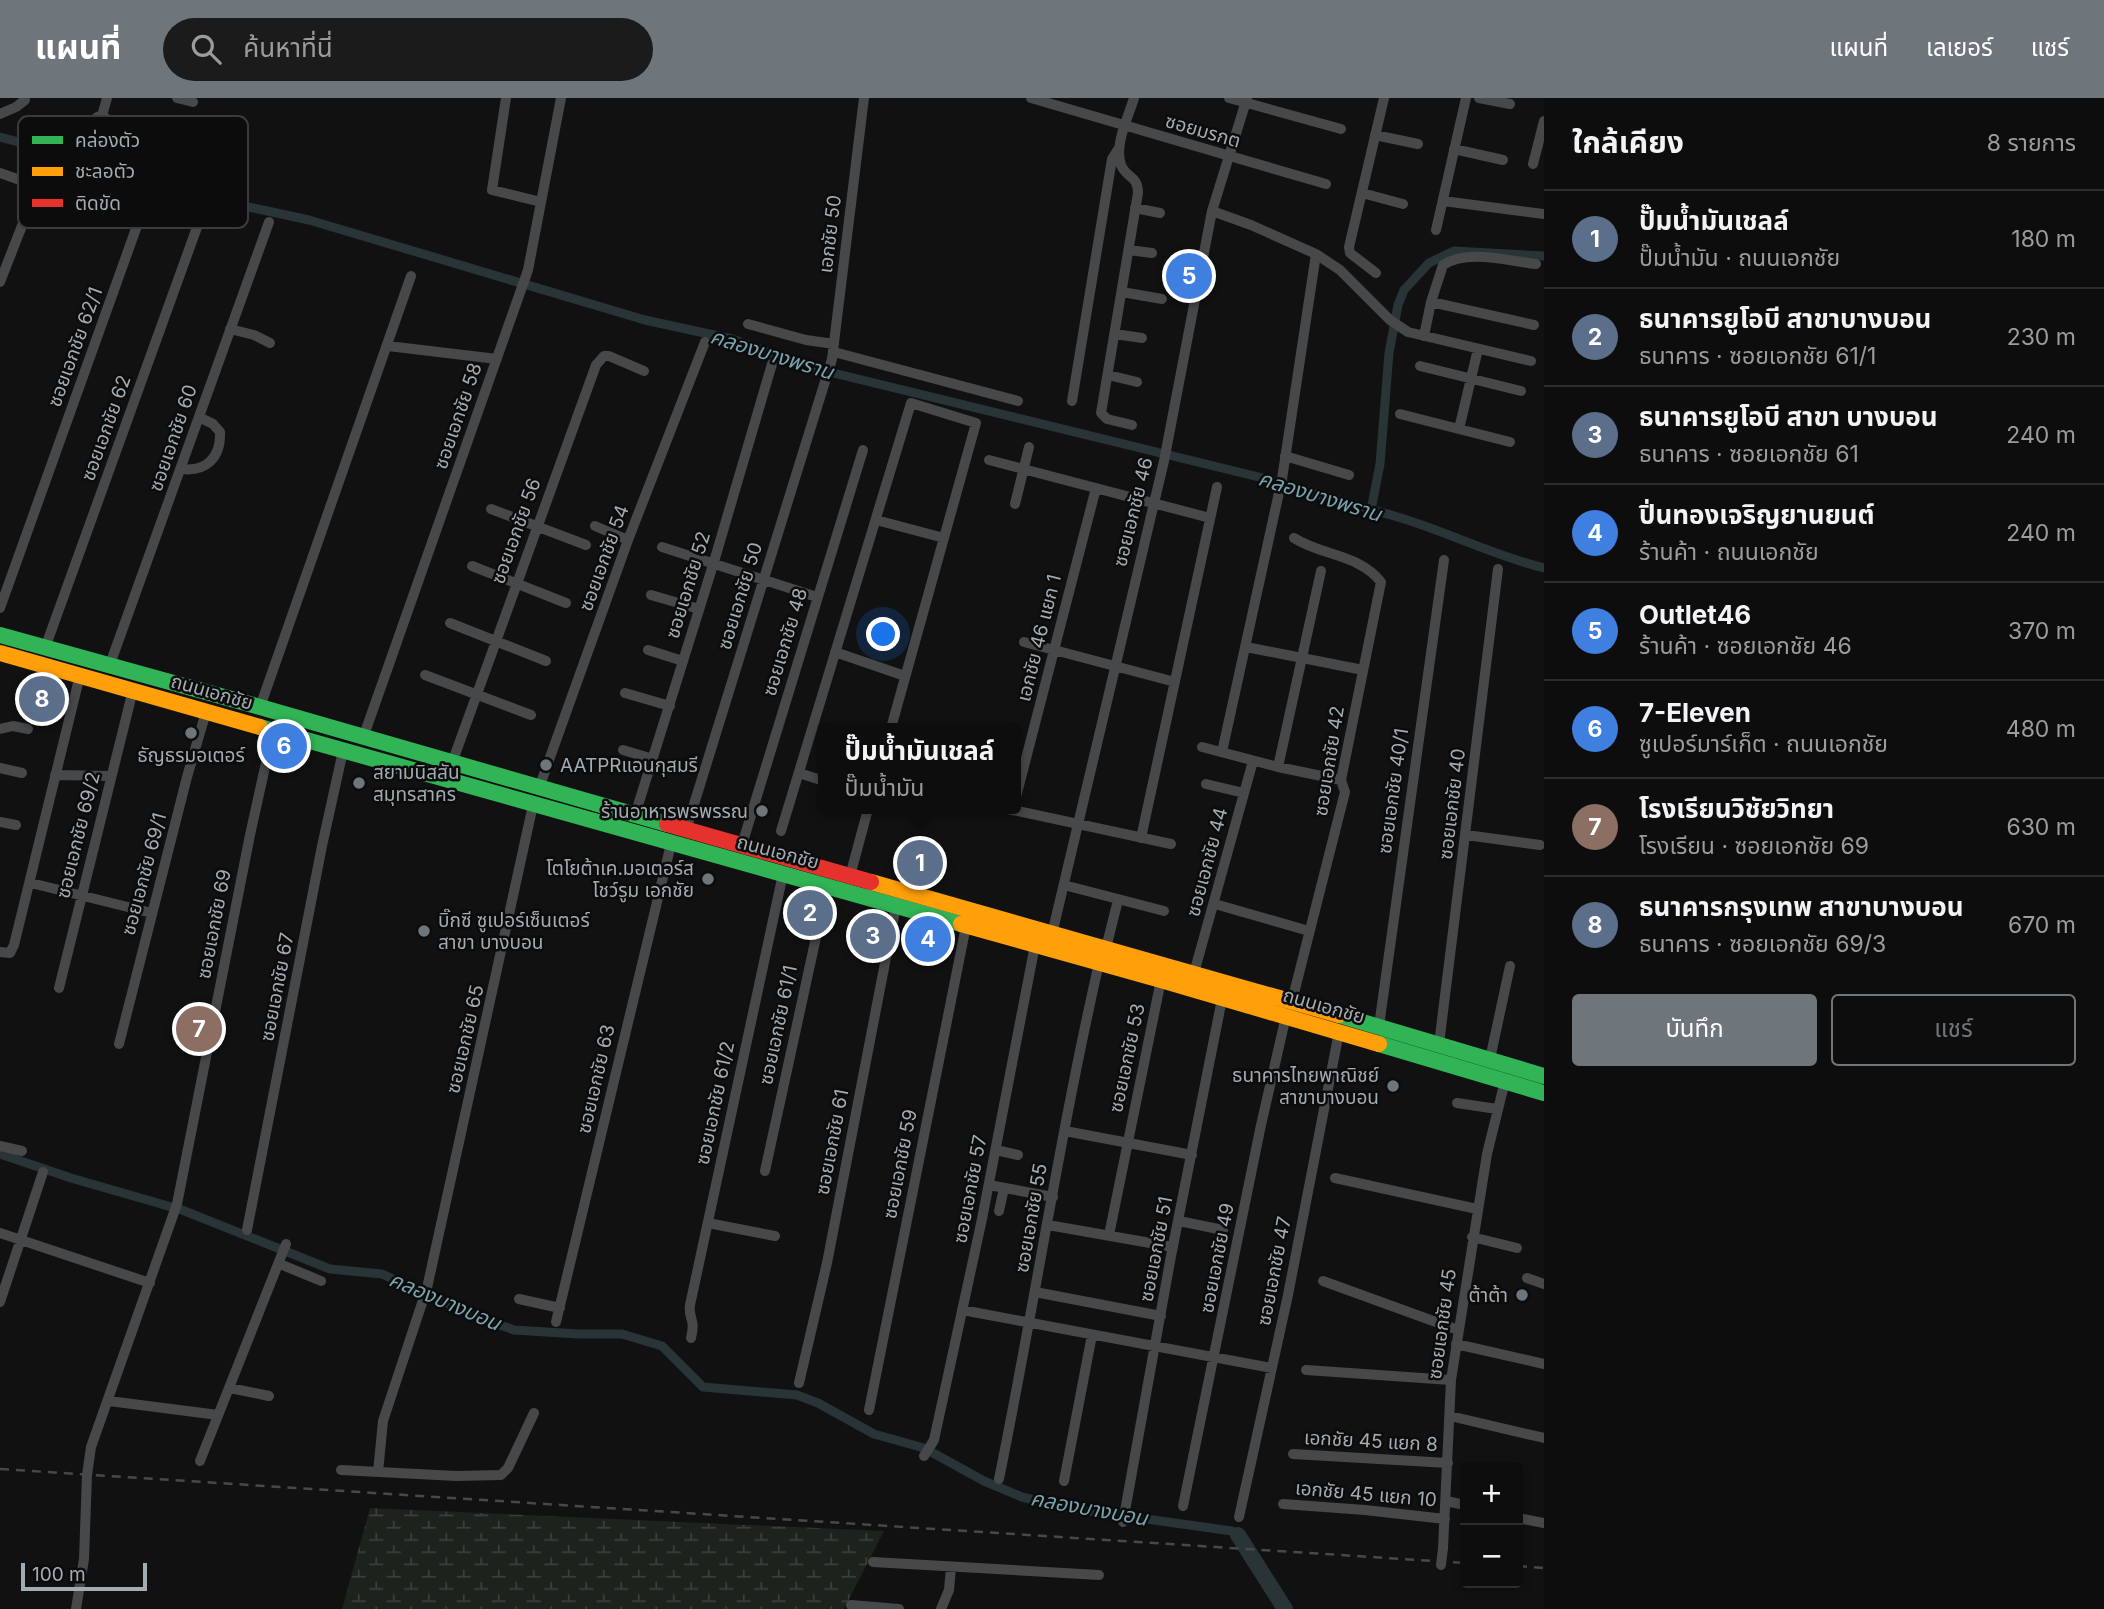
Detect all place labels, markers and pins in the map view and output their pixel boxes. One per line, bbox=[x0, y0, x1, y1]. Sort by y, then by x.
pin: 5 bbox=[1166, 250, 1212, 302]
pin: 8 bbox=[19, 673, 65, 725]
pin: 6 bbox=[261, 720, 307, 772]
marker: ธัญธรมอเตอร์ bbox=[183, 725, 199, 741]
place label: ธัญธรมอเตอร์ bbox=[137, 744, 246, 767]
place label: AATPRแอนกุสมรี bbox=[560, 754, 698, 777]
marker: AATPRแอนกุสมรี bbox=[538, 757, 554, 773]
place label: สยามนิสสัน สมุทรสาคร bbox=[373, 761, 460, 806]
marker: สยามนิสสัน สมุทรสาคร bbox=[351, 775, 367, 791]
place label: ร้านอาหารพรพรรณ bbox=[601, 800, 748, 823]
marker: ร้านอาหารพรพรรณ bbox=[754, 803, 770, 819]
pin: 1 bbox=[897, 837, 943, 889]
place label: โตโยต้าเค.มอเตอร์ส โชว์รูม เอกชัย bbox=[546, 857, 694, 903]
marker: โตโยต้าเค.มอเตอร์ส โชว์รูม เอกชัย bbox=[700, 871, 716, 887]
pin: 2 bbox=[787, 887, 833, 939]
place label: บิ๊กซี ซูเปอร์เซ็นเตอร์ สาขา บางบอน bbox=[438, 908, 591, 954]
pin: 3 bbox=[850, 910, 896, 962]
pin: 4 bbox=[905, 913, 951, 965]
marker: บิ๊กซี ซูเปอร์เซ็นเตอร์ สาขา บางบอน bbox=[416, 923, 432, 939]
pin: 7 bbox=[176, 1003, 222, 1055]
place label: ธนาคารไทยพาณิชย์ สาขาบางบอน bbox=[1232, 1064, 1379, 1109]
marker: ธนาคารไทยพาณิชย์ สาขาบางบอน bbox=[1385, 1078, 1401, 1094]
place label: ต้าต้า bbox=[1468, 1284, 1508, 1307]
marker: ต้าต้า bbox=[1514, 1287, 1530, 1303]

